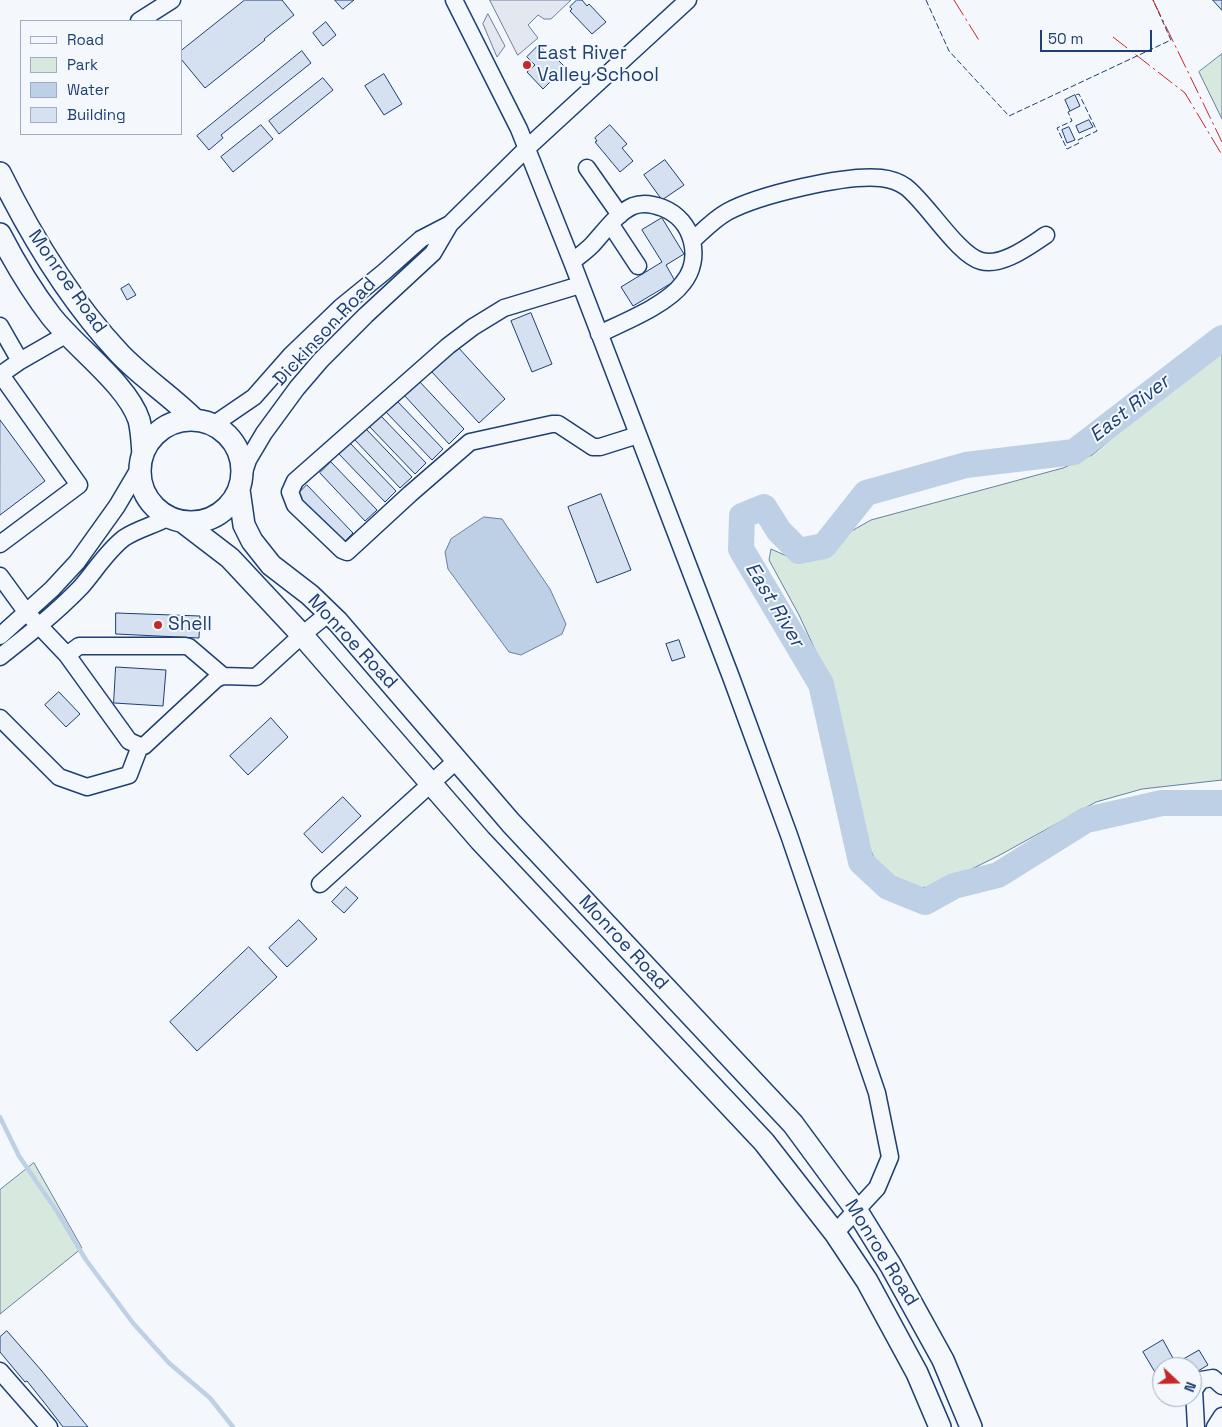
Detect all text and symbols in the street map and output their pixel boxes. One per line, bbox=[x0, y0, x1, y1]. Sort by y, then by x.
legend bbox=[20, 20, 182, 135]
scale bar bbox=[1042, 20, 1154, 52]
text: 50 m bbox=[1048, 29, 1083, 48]
text: Road bbox=[67, 30, 104, 49]
place label: East River Valley School bbox=[537, 43, 659, 87]
text: Park bbox=[67, 55, 98, 74]
marker: East River Valley School bbox=[521, 59, 533, 71]
text: Water bbox=[67, 80, 109, 99]
text: Building bbox=[67, 105, 126, 124]
street label: Monroe Road bbox=[23, 226, 111, 338]
street label: Dickinson Road bbox=[269, 273, 381, 391]
water label: East River bbox=[1085, 370, 1175, 448]
water label: East River bbox=[739, 558, 809, 652]
street label: Monroe Road bbox=[302, 590, 402, 694]
place label: Shell bbox=[168, 614, 212, 636]
marker: Shell bbox=[152, 619, 164, 631]
street label: Monroe Road bbox=[573, 891, 673, 995]
street label: Monroe Road bbox=[839, 1196, 923, 1310]
north arrow bbox=[1152, 1357, 1202, 1407]
text: N bbox=[1180, 1379, 1200, 1395]

